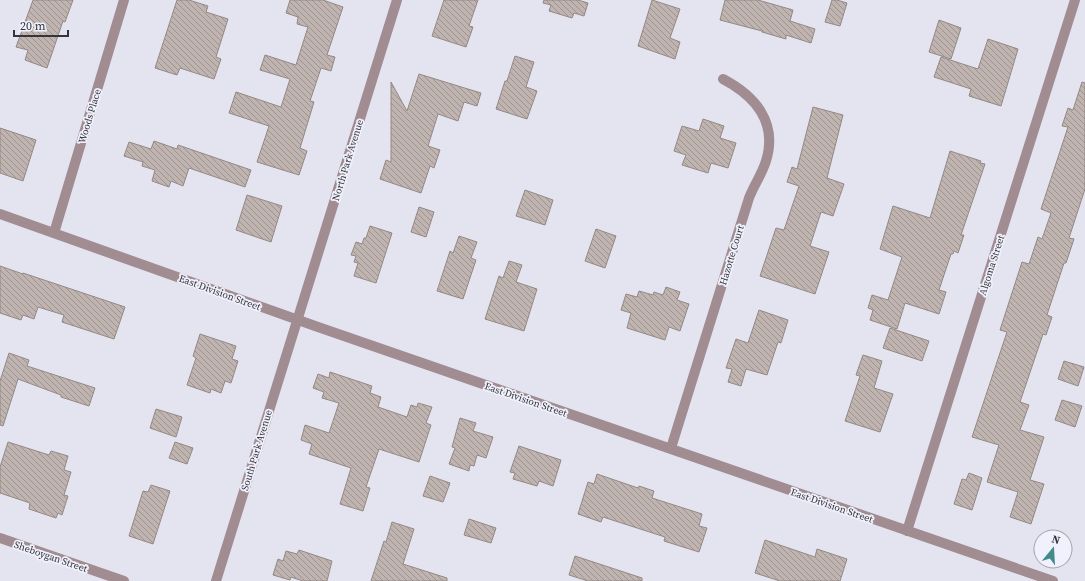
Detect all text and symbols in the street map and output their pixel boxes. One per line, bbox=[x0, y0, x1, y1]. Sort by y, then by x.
scale bar bbox=[14, 12, 68, 38]
text: 20 m bbox=[20, 18, 46, 34]
street label: Woods Place bbox=[75, 87, 104, 145]
street label: North Park Avenue bbox=[329, 118, 366, 202]
street label: Hazotte Court bbox=[716, 223, 747, 287]
street label: Algoma Street bbox=[976, 233, 1008, 297]
street label: East Division Street bbox=[177, 272, 263, 314]
street label: East Division Street bbox=[483, 379, 569, 420]
street label: South Park Avenue bbox=[238, 408, 275, 492]
street label: East Division Street bbox=[789, 485, 875, 526]
north arrow bbox=[1033, 529, 1073, 569]
text: N bbox=[1050, 532, 1062, 548]
street label: Sheboygan Street bbox=[13, 538, 90, 575]

